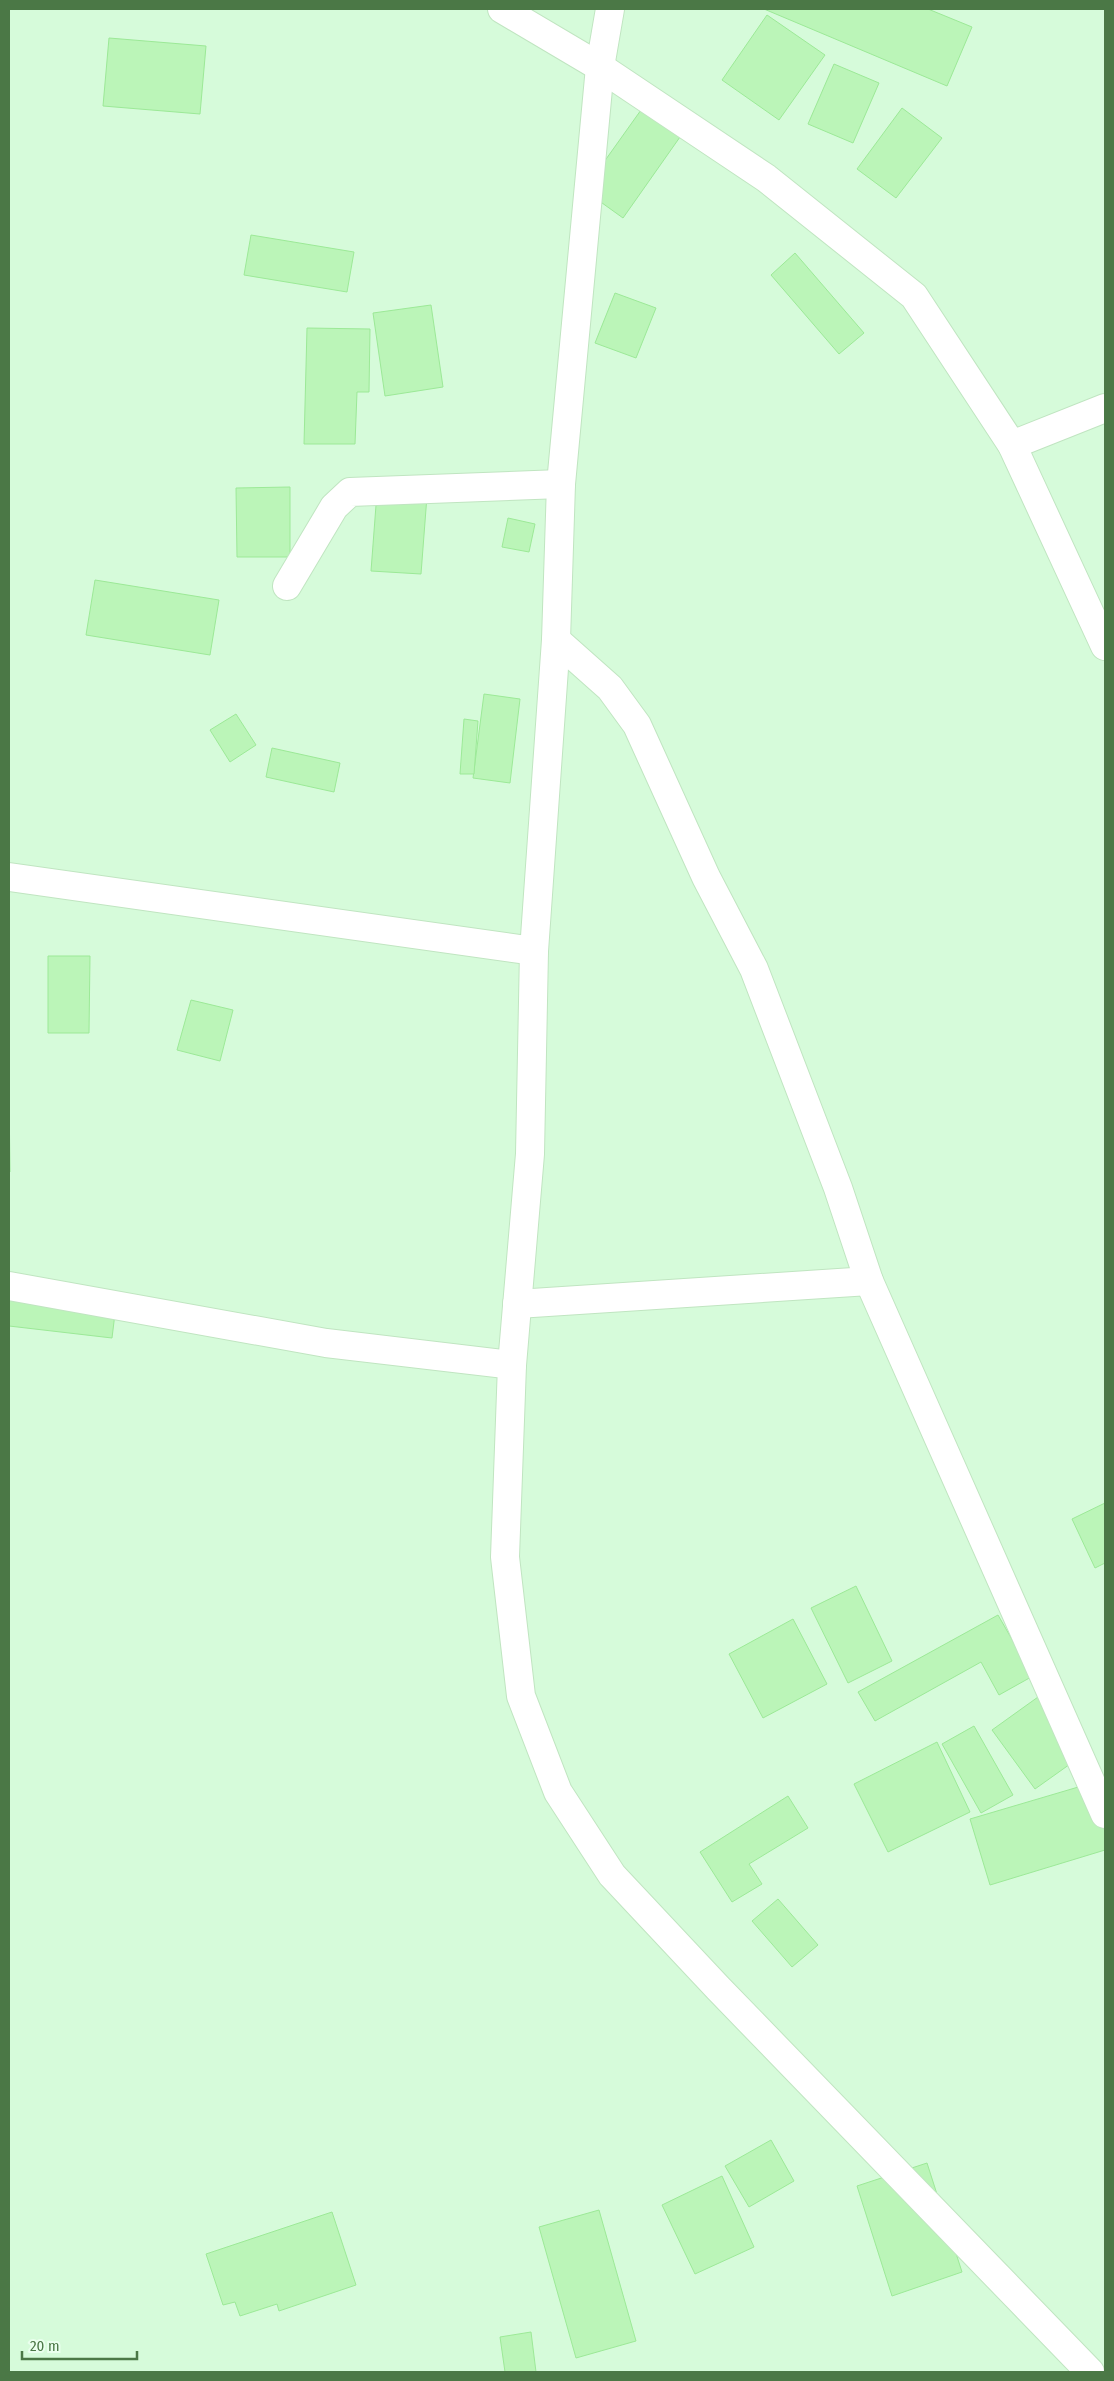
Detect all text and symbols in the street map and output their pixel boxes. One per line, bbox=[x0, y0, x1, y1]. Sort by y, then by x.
scale bar bbox=[22, 2328, 138, 2360]
text: 20 m bbox=[30, 2337, 60, 2355]

